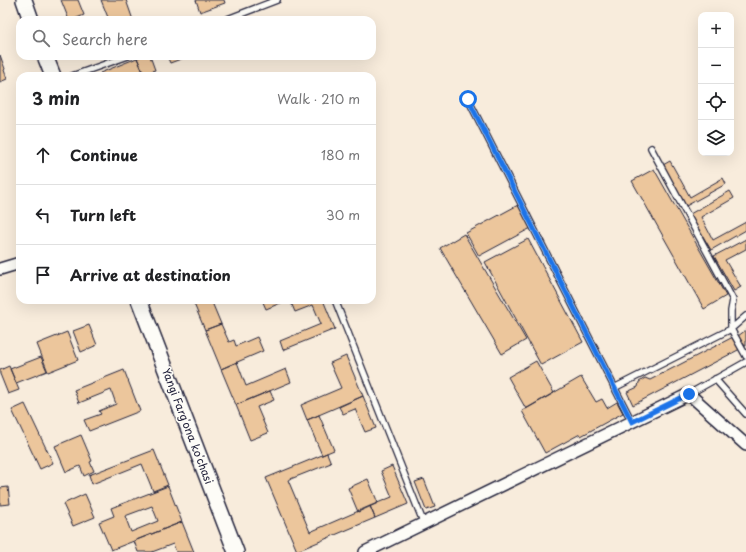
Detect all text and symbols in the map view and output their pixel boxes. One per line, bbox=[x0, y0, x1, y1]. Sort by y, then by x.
map controls bbox=[698, 12, 734, 156]
button: + bbox=[698, 12, 734, 48]
search box bbox=[16, 16, 376, 60]
icon: search bbox=[30, 27, 52, 49]
text: Search here bbox=[62, 27, 148, 50]
button: − bbox=[698, 48, 734, 84]
button: locate bbox=[698, 84, 734, 120]
text: 3 min bbox=[32, 85, 80, 111]
text: Walk · 210 m bbox=[277, 89, 360, 108]
route start bbox=[459, 90, 477, 108]
button: layers bbox=[698, 120, 734, 156]
text: Continue bbox=[70, 143, 138, 166]
icon: ahead bbox=[32, 144, 54, 166]
text: 180 m bbox=[321, 145, 360, 164]
text: Turn left bbox=[70, 203, 136, 226]
icon: left bbox=[32, 204, 54, 226]
text: 30 m bbox=[326, 205, 360, 224]
text: Arrive at destination bbox=[70, 263, 231, 286]
icon: arrive bbox=[32, 264, 54, 286]
street label: Yangi Fargʻona koʻchasi bbox=[158, 366, 218, 486]
route end bbox=[680, 385, 698, 403]

